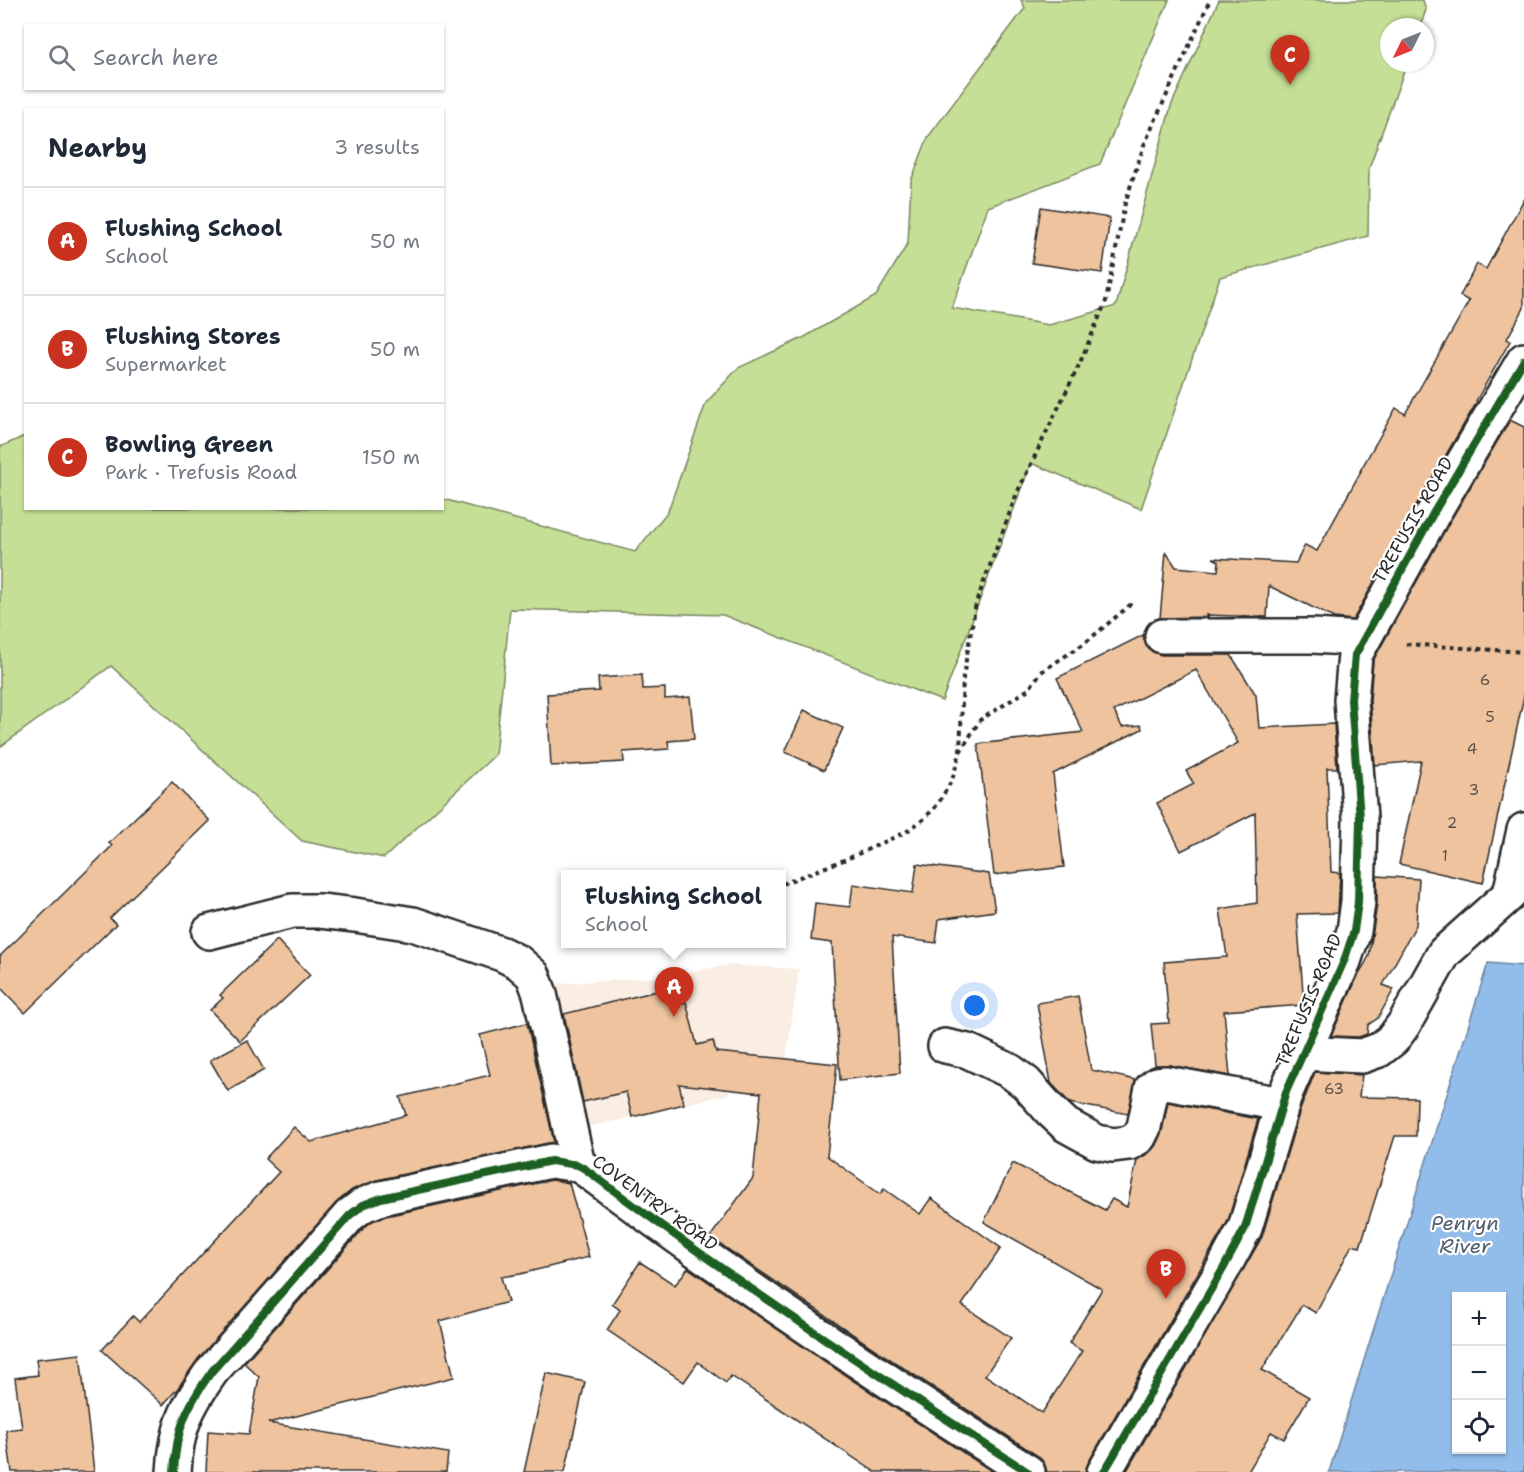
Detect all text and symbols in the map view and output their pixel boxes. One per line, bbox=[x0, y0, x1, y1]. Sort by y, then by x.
north arrow bbox=[1380, 18, 1434, 72]
search box bbox=[24, 24, 444, 90]
pin: C bbox=[1270, 36, 1310, 85]
icon: search bbox=[45, 41, 78, 74]
text: Search here bbox=[93, 43, 219, 72]
text: Nearby bbox=[48, 130, 147, 165]
text: 3 results bbox=[334, 134, 420, 160]
text: Flushing School bbox=[105, 214, 282, 243]
text: A bbox=[60, 228, 75, 254]
text: 50 m bbox=[370, 228, 420, 254]
text: School bbox=[105, 243, 168, 269]
text: Flushing Stores bbox=[105, 322, 281, 351]
text: B bbox=[61, 336, 74, 362]
text: 50 m bbox=[370, 336, 420, 362]
text: Supermarket bbox=[105, 351, 227, 377]
text: Bowling Green bbox=[105, 430, 273, 459]
text: C bbox=[61, 444, 74, 470]
text: 150 m bbox=[362, 444, 420, 470]
street label: TREFUSIS ROAD bbox=[1367, 452, 1459, 587]
text: Park · Trefusis Road bbox=[105, 459, 297, 485]
house number: 6 bbox=[1480, 670, 1490, 690]
house number: 5 bbox=[1485, 707, 1495, 727]
house number: 4 bbox=[1467, 739, 1477, 759]
house number: 3 bbox=[1469, 780, 1479, 800]
house number: 2 bbox=[1447, 813, 1457, 833]
house number: 1 bbox=[1442, 846, 1448, 866]
popup bbox=[561, 870, 786, 948]
text: Flushing School bbox=[585, 882, 762, 911]
text: School bbox=[585, 911, 648, 937]
street label: TREFUSIS ROAD bbox=[1270, 930, 1348, 1070]
pin: A bbox=[654, 968, 694, 1017]
your location bbox=[960, 991, 989, 1020]
house number: 63 bbox=[1324, 1079, 1344, 1099]
street label: COVENTRY ROAD bbox=[587, 1149, 723, 1257]
water label: Penryn River bbox=[1431, 1210, 1499, 1259]
pin: B bbox=[1146, 1250, 1186, 1299]
map controls bbox=[1452, 1292, 1506, 1454]
button: + bbox=[1452, 1292, 1506, 1346]
button: − bbox=[1452, 1346, 1506, 1400]
button: locate bbox=[1452, 1400, 1506, 1454]

